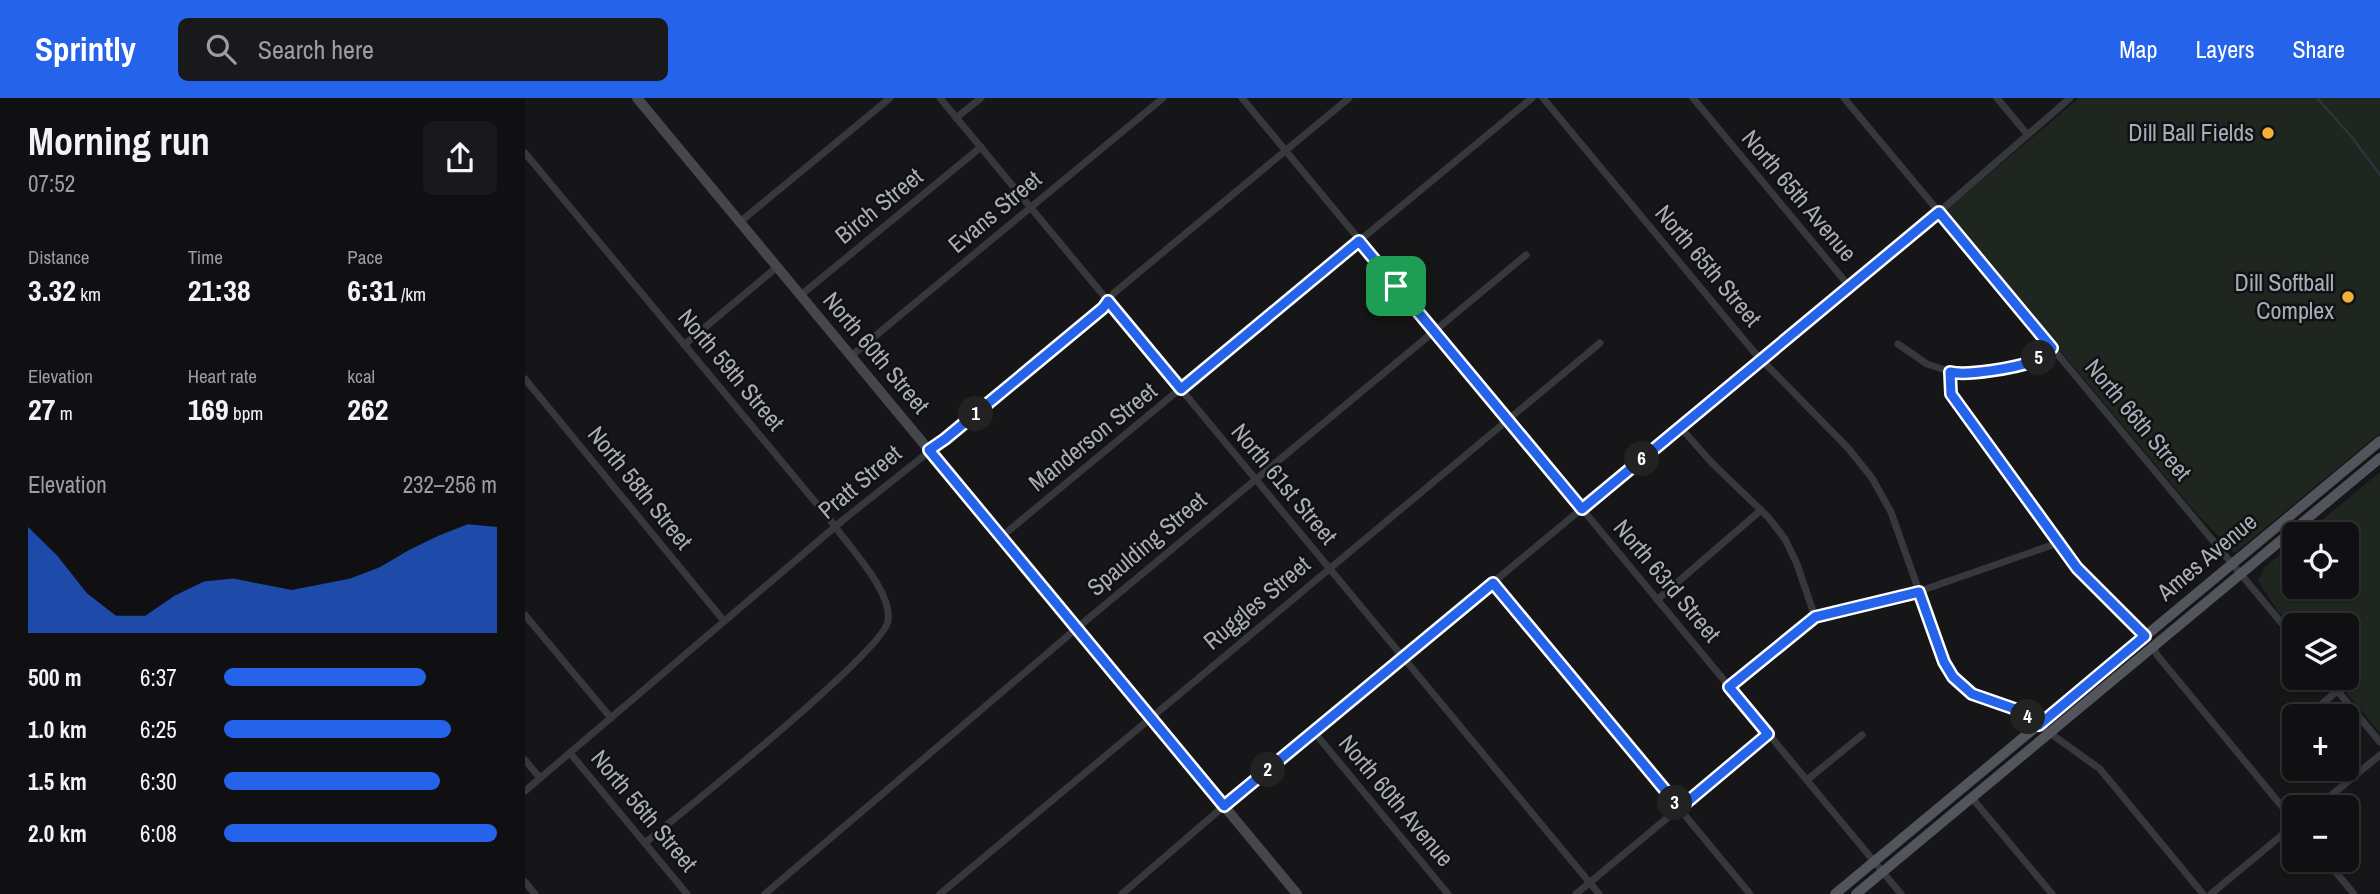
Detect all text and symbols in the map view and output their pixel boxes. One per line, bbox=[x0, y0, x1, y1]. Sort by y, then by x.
search box bbox=[178, 18, 668, 81]
text: Sprintly bbox=[35, 27, 136, 71]
icon: search bbox=[202, 30, 240, 68]
text: Search here bbox=[258, 32, 374, 67]
text: Map bbox=[2119, 33, 2157, 65]
text: Layers bbox=[2195, 33, 2254, 65]
text: Share bbox=[2292, 33, 2345, 65]
text: Morning run bbox=[28, 116, 210, 167]
place label: Dill Ball Fields bbox=[2128, 116, 2254, 148]
button: share bbox=[423, 121, 497, 195]
street label: North 65th Avenue bbox=[1735, 123, 1864, 268]
marker: Dill Ball Fields bbox=[2260, 125, 2276, 141]
street label: Birch Street bbox=[828, 160, 929, 250]
street label: Evans Street bbox=[941, 162, 1048, 260]
text: 07:52 bbox=[28, 168, 75, 199]
street label: North 65th Street bbox=[1648, 198, 1770, 333]
text: Distance bbox=[28, 244, 89, 270]
text: Time bbox=[188, 244, 223, 270]
text: Pace bbox=[347, 244, 383, 270]
pin bbox=[1366, 256, 1426, 316]
place label: Dill Softball Complex bbox=[2234, 266, 2334, 326]
icon: arrive bbox=[1377, 267, 1415, 305]
text: 3.32 bbox=[28, 270, 76, 310]
text: 21:38 bbox=[188, 270, 251, 310]
text: 6:31 bbox=[347, 270, 397, 310]
text: km bbox=[76, 281, 101, 307]
text: /km bbox=[397, 281, 426, 307]
street label: North 60th Street bbox=[816, 285, 938, 420]
marker: Dill Softball Complex bbox=[2340, 289, 2356, 305]
street label: North 59th Street bbox=[671, 302, 793, 437]
pin: 5 bbox=[2021, 341, 2057, 376]
text: 5 bbox=[2034, 344, 2043, 370]
street label: North 66th Street bbox=[2078, 352, 2200, 487]
text: Elevation bbox=[28, 363, 93, 389]
text: Heart rate bbox=[188, 363, 257, 389]
text: kcal bbox=[347, 363, 375, 389]
street label: Manderson Street bbox=[1022, 374, 1164, 498]
text: 27 bbox=[28, 389, 55, 429]
text: 169 bbox=[188, 389, 229, 429]
text: 262 bbox=[347, 389, 388, 429]
pin: 1 bbox=[959, 396, 993, 432]
text: m bbox=[55, 400, 73, 426]
text: bpm bbox=[229, 400, 263, 426]
text: 1 bbox=[971, 400, 980, 426]
street label: North 61st Street bbox=[1225, 416, 1345, 551]
street label: North 58th Street bbox=[581, 419, 701, 556]
street label: Pratt Street bbox=[811, 437, 908, 525]
pin: 6 bbox=[1625, 442, 1659, 476]
text: 6 bbox=[1637, 445, 1646, 471]
text: Elevation bbox=[28, 469, 107, 500]
text: 232–256 m bbox=[403, 469, 497, 500]
street label: Spaulding Street bbox=[1080, 484, 1213, 603]
street label: Ames Avenue bbox=[2149, 505, 2263, 608]
street label: North 63rd Street bbox=[1607, 512, 1729, 649]
map controls bbox=[2282, 522, 2359, 872]
button: locate bbox=[2282, 522, 2359, 599]
street label: Ruggles Street bbox=[1196, 548, 1317, 656]
button: layers bbox=[2282, 613, 2359, 690]
text: 500 m bbox=[28, 662, 81, 693]
text: 6:37 bbox=[140, 662, 177, 693]
pin: 4 bbox=[2011, 700, 2045, 734]
text: 4 bbox=[2023, 703, 2032, 729]
button: + bbox=[2282, 704, 2359, 781]
text: 1.0 km bbox=[28, 714, 87, 745]
text: 6:25 bbox=[140, 714, 177, 745]
street label: North 60th Avenue bbox=[1332, 728, 1461, 873]
street label: North 56th Street bbox=[584, 743, 706, 878]
pin: 2 bbox=[1251, 752, 1285, 788]
text: 2 bbox=[1263, 756, 1272, 782]
text: 1.5 km bbox=[28, 766, 87, 797]
text: 6:30 bbox=[140, 766, 177, 797]
pin: 3 bbox=[1657, 786, 1693, 820]
text: 3 bbox=[1670, 789, 1679, 815]
button: − bbox=[2282, 795, 2359, 872]
text: 2.0 km bbox=[28, 818, 87, 849]
text: 6:08 bbox=[140, 818, 177, 849]

